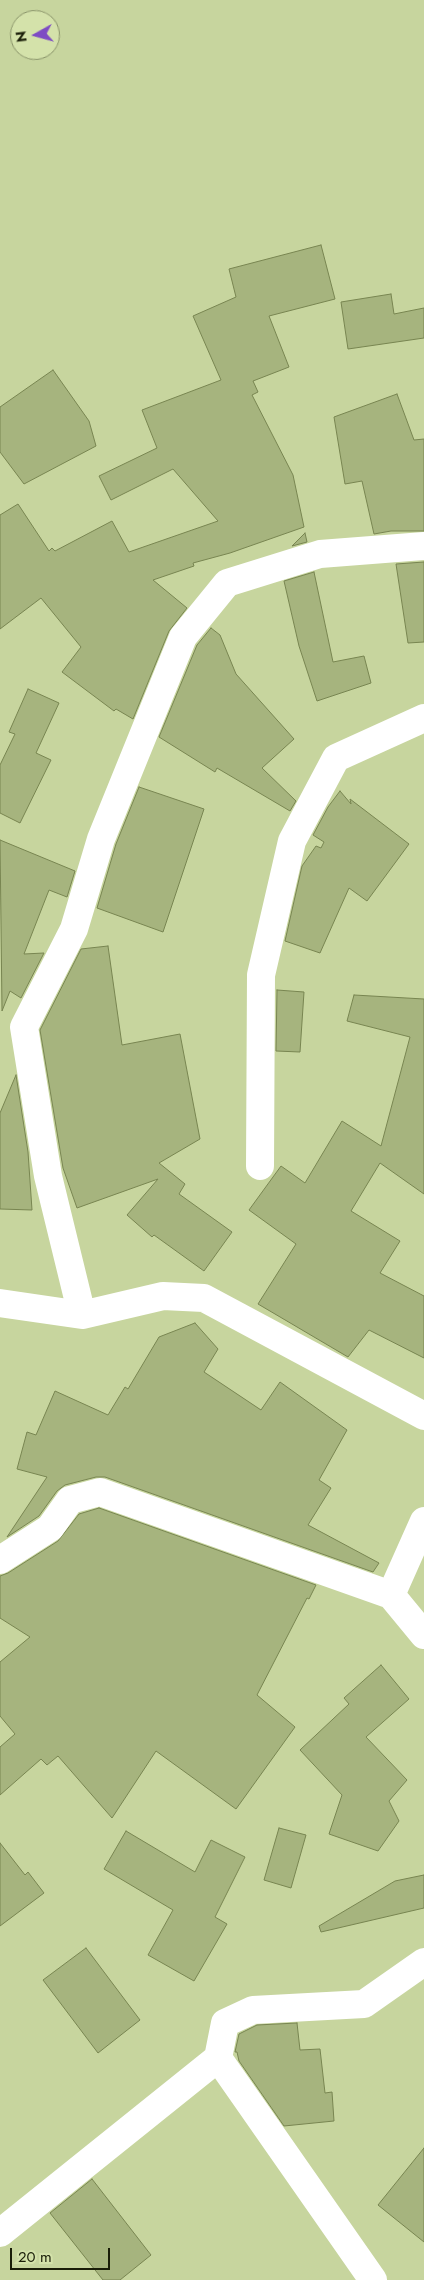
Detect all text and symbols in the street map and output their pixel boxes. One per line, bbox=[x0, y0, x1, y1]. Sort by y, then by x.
north arrow bbox=[10, 10, 60, 60]
text: N bbox=[11, 30, 32, 43]
scale bar bbox=[12, 2238, 112, 2270]
text: 20 m bbox=[18, 2246, 52, 2268]

